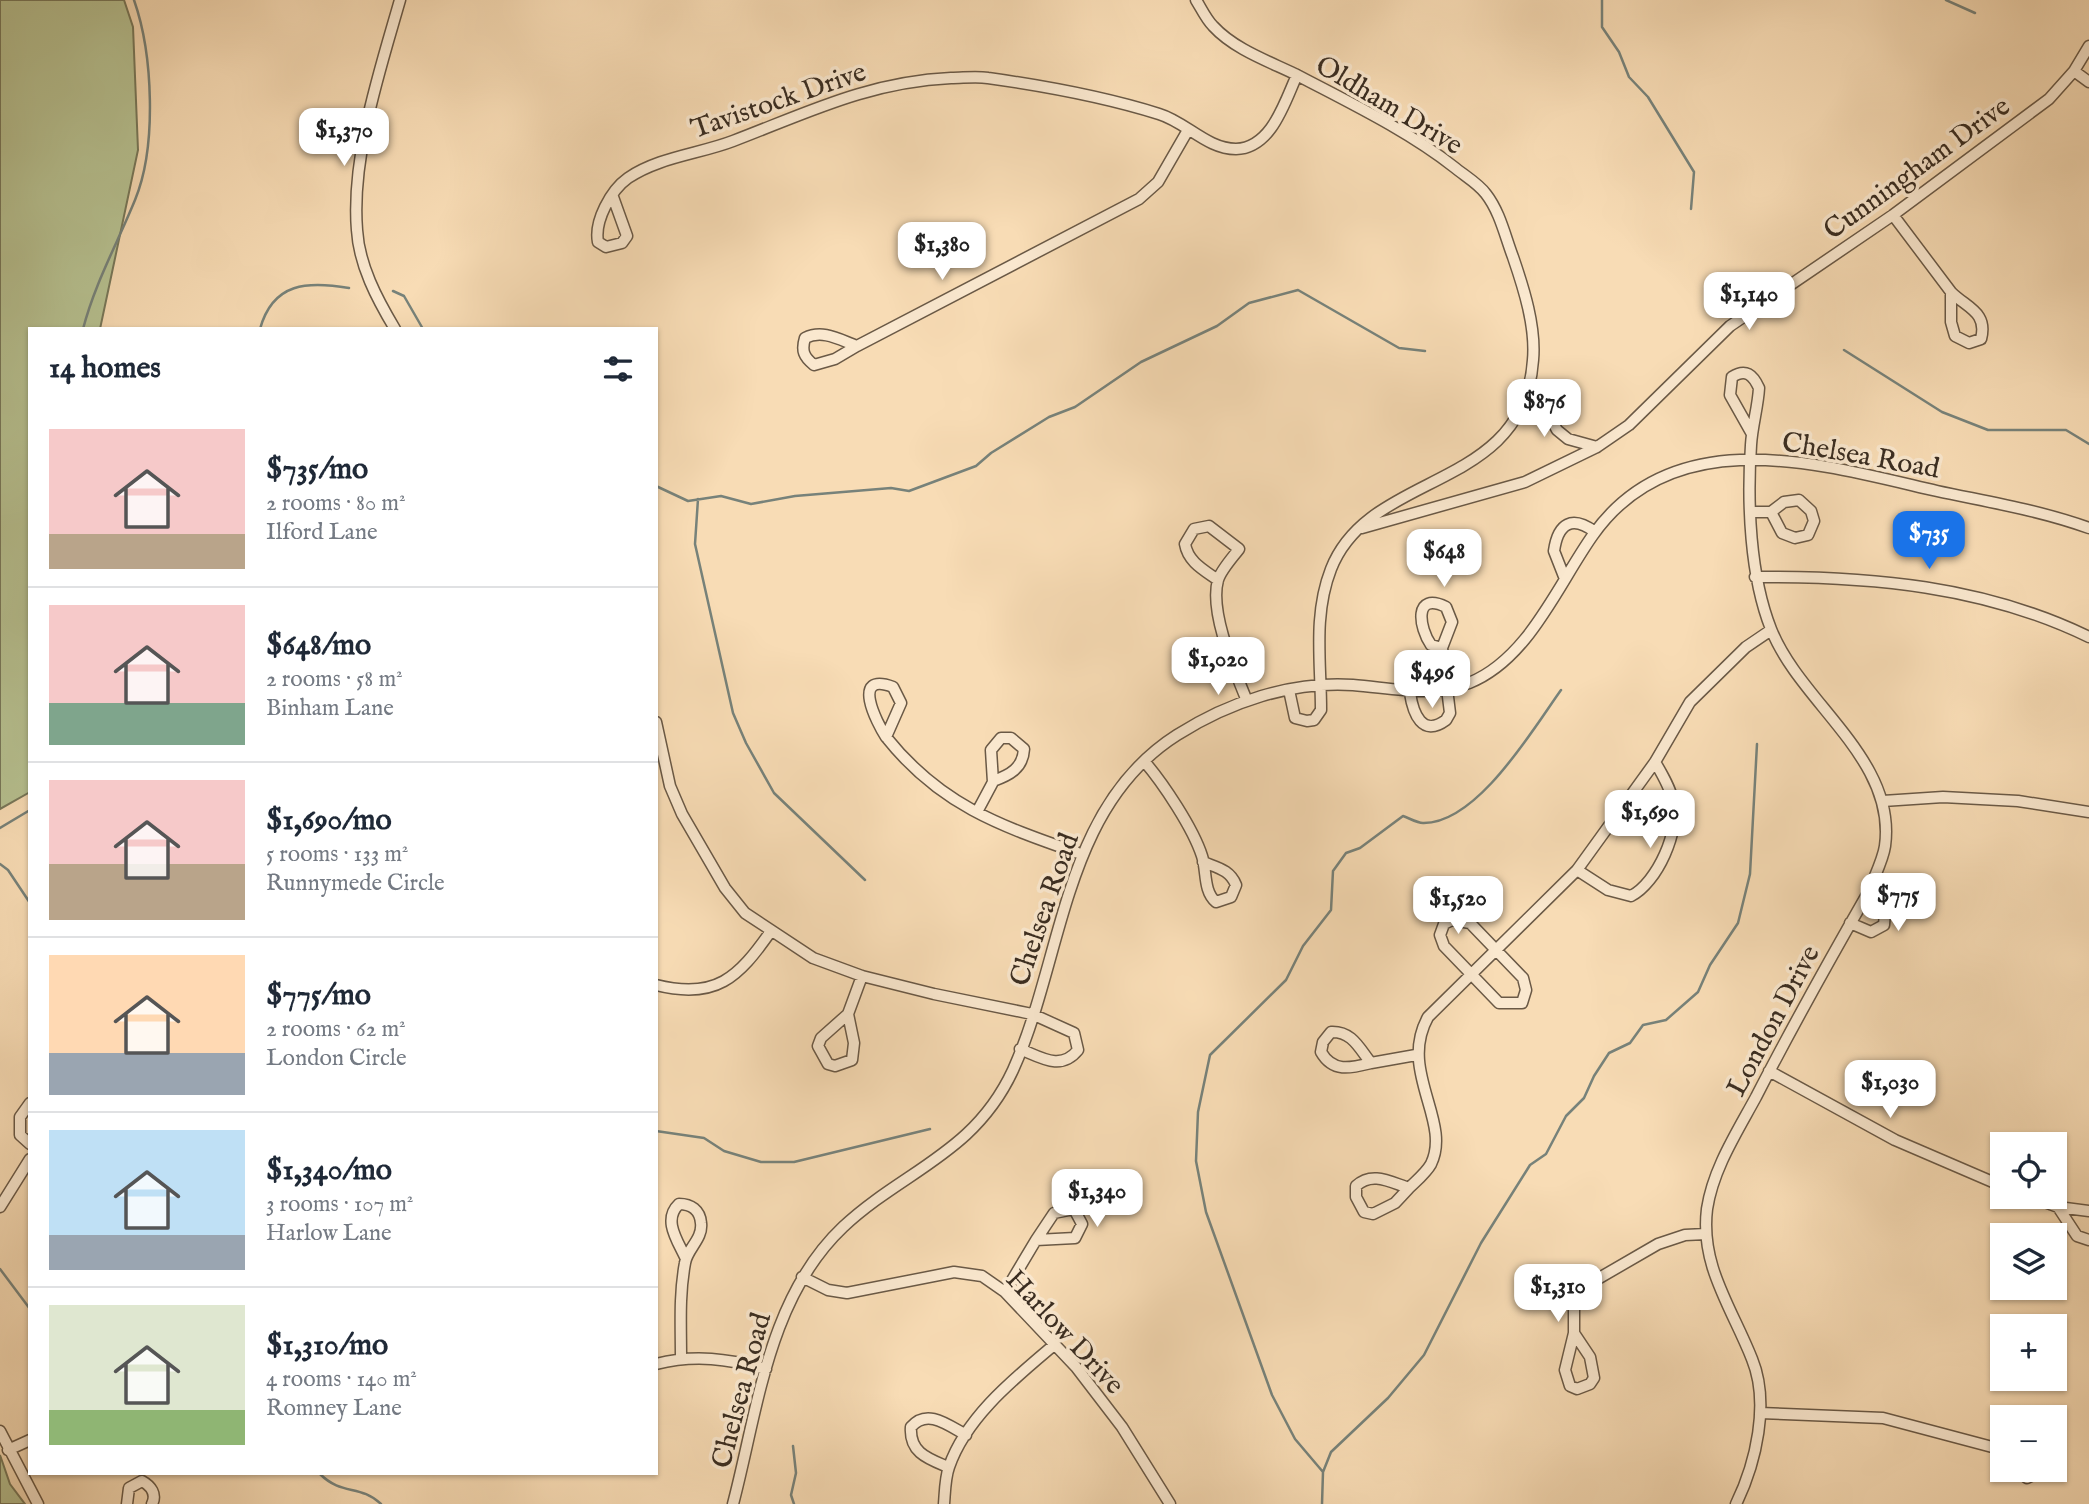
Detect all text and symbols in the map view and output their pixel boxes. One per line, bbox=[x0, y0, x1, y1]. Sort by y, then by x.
street label: Oldham Drive bbox=[1309, 48, 1469, 164]
street label: Tavistock Drive bbox=[687, 55, 871, 148]
street label: Cunningham Drive bbox=[1817, 90, 2018, 248]
pin: $1,370 bbox=[287, 108, 401, 168]
text: $1,370 bbox=[315, 116, 373, 145]
pin: $1,380 bbox=[885, 222, 999, 282]
text: $1,380 bbox=[914, 230, 970, 259]
pin: $1,140 bbox=[1692, 272, 1806, 332]
text: $1,140 bbox=[1720, 280, 1778, 309]
text: 14 homes bbox=[49, 350, 161, 388]
icon: filters bbox=[599, 350, 637, 388]
pin: $876 bbox=[1503, 380, 1585, 439]
text: $876 bbox=[1523, 387, 1565, 416]
street label: Chelsea Road bbox=[1779, 425, 1942, 488]
text: $735/mo bbox=[266, 451, 368, 489]
icon: home bbox=[105, 457, 189, 541]
text: 2 rooms · 80 m² bbox=[266, 489, 406, 518]
pin: $735 bbox=[1888, 512, 1970, 571]
text: Ilford Lane bbox=[266, 518, 378, 547]
text: $735 bbox=[1909, 519, 1949, 548]
pin: $648 bbox=[1403, 530, 1485, 589]
text: $648 bbox=[1423, 537, 1465, 566]
text: $648/mo bbox=[266, 627, 371, 665]
icon: home bbox=[105, 633, 189, 717]
pin: $1,020 bbox=[1161, 638, 1275, 697]
text: $1,020 bbox=[1188, 645, 1248, 674]
pin: $496 bbox=[1391, 650, 1473, 710]
text: $496 bbox=[1410, 658, 1454, 687]
text: 2 rooms · 58 m² bbox=[266, 665, 403, 694]
text: Binham Lane bbox=[266, 694, 394, 723]
pin: $1,690 bbox=[1593, 790, 1707, 850]
text: $1,690 bbox=[1621, 798, 1679, 827]
text: $1,690/mo bbox=[266, 802, 392, 840]
icon: home bbox=[105, 808, 189, 892]
street label: Chelsea Road bbox=[1003, 829, 1088, 991]
text: 5 rooms · 133 m² bbox=[266, 840, 409, 869]
text: Runnymede Circle bbox=[266, 869, 445, 898]
pin: $775 bbox=[1857, 874, 1939, 933]
pin: $1,520 bbox=[1401, 876, 1515, 936]
text: $775 bbox=[1877, 881, 1919, 910]
text: $1,520 bbox=[1429, 884, 1487, 913]
street label: London Drive bbox=[1720, 939, 1829, 1103]
text: $775/mo bbox=[266, 977, 371, 1015]
icon: home bbox=[105, 983, 189, 1067]
text: 2 rooms · 62 m² bbox=[266, 1015, 406, 1044]
text: London Circle bbox=[266, 1044, 407, 1073]
pin: $1,030 bbox=[1833, 1060, 1947, 1120]
text: $1,030 bbox=[1861, 1068, 1919, 1097]
map controls bbox=[1990, 1132, 2067, 1482]
button: locate bbox=[1990, 1132, 2067, 1209]
text: $1,340/mo bbox=[266, 1152, 392, 1190]
icon: home bbox=[105, 1158, 189, 1242]
pin: $1,340 bbox=[1040, 1170, 1154, 1229]
text: $1,340 bbox=[1068, 1177, 1126, 1206]
text: 3 rooms · 107 m² bbox=[266, 1190, 414, 1219]
text: Harlow Lane bbox=[266, 1219, 392, 1248]
button: layers bbox=[1990, 1223, 2067, 1300]
street label: Harlow Drive bbox=[997, 1263, 1131, 1403]
pin: $1,310 bbox=[1501, 1264, 1615, 1324]
text: $1,310 bbox=[1530, 1272, 1586, 1301]
street label: Chelsea Road bbox=[705, 1309, 780, 1472]
button: + bbox=[1990, 1314, 2067, 1391]
text: $1,310/mo bbox=[266, 1327, 388, 1365]
icon: home bbox=[105, 1333, 189, 1417]
text: 4 rooms · 140 m² bbox=[266, 1365, 417, 1394]
text: Romney Lane bbox=[266, 1394, 402, 1423]
button: − bbox=[1990, 1405, 2067, 1482]

